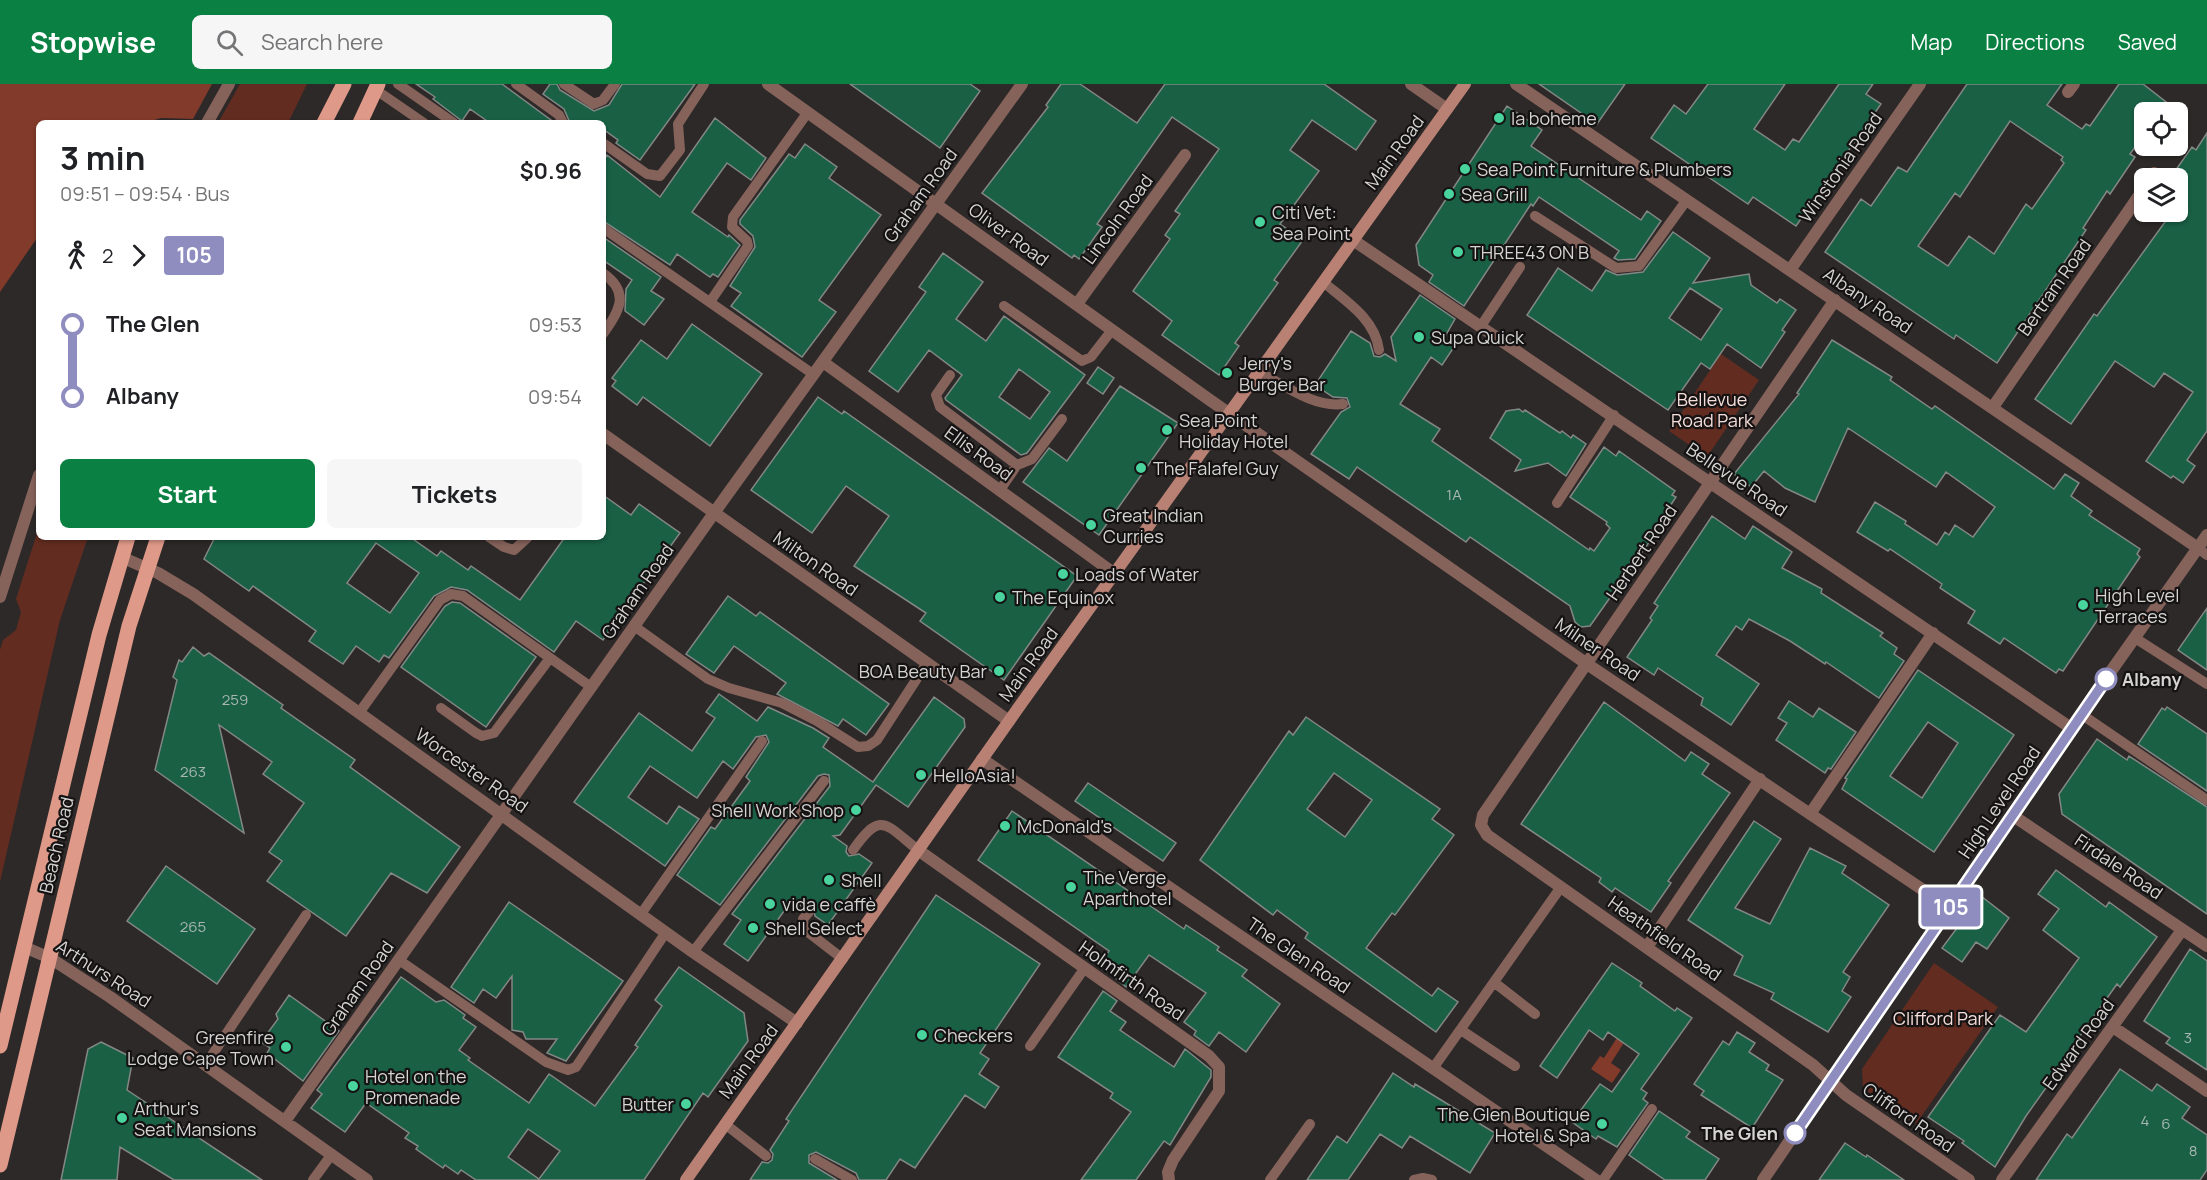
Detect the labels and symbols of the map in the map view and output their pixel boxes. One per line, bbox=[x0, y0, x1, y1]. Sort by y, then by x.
place label: la boheme bbox=[1511, 106, 1597, 130]
street label: Winstonia Road bbox=[1793, 107, 1887, 227]
street label: Main Road bbox=[1359, 110, 1429, 194]
marker: la boheme bbox=[1492, 111, 1506, 125]
street label: Graham Road bbox=[878, 143, 962, 247]
place label: Sea Point Furniture & Plumbers bbox=[1477, 157, 1732, 181]
marker: Sea Point Furniture & Plumbers bbox=[1458, 162, 1472, 176]
street label: Lincoln Road bbox=[1076, 169, 1158, 269]
place label: Sea Grill bbox=[1461, 182, 1528, 206]
marker: Sea Grill bbox=[1442, 187, 1456, 201]
street label: Oliver Road bbox=[964, 197, 1054, 271]
place label: Citi Vet: Sea Point bbox=[1272, 200, 1351, 245]
marker: Citi Vet: Sea Point bbox=[1253, 215, 1267, 229]
street label: Bertram Road bbox=[2012, 234, 2096, 340]
place label: THREE43 ON B bbox=[1470, 240, 1589, 264]
marker: THREE43 ON B bbox=[1451, 245, 1465, 259]
street label: Albany Road bbox=[1819, 261, 1917, 339]
place label: Supa Quick bbox=[1431, 325, 1525, 349]
marker: Supa Quick bbox=[1412, 330, 1426, 344]
place label: Jerry's Burger Bar bbox=[1239, 351, 1326, 396]
marker: Jerry's Burger Bar bbox=[1220, 366, 1234, 380]
park label: Bellevue Road Park bbox=[1671, 387, 1754, 432]
place label: Sea Point Holiday Hotel bbox=[1179, 408, 1288, 453]
street label: Ellis Road bbox=[940, 420, 1018, 486]
marker: Sea Point Holiday Hotel bbox=[1160, 423, 1174, 437]
street label: Bellevue Road bbox=[1682, 436, 1792, 522]
place label: The Falafel Guy bbox=[1153, 456, 1279, 480]
marker: The Falafel Guy bbox=[1134, 461, 1148, 475]
house number: 1A bbox=[1446, 484, 1462, 505]
street label: Herbert Road bbox=[1600, 499, 1682, 605]
place label: Great Indian Curries bbox=[1103, 503, 1204, 548]
marker: Great Indian Curries bbox=[1084, 518, 1098, 532]
street label: Milton Road bbox=[769, 525, 863, 601]
street label: Graham Road bbox=[595, 539, 679, 643]
place label: Loads of Water bbox=[1075, 562, 1200, 586]
marker: Loads of Water bbox=[1056, 567, 1070, 581]
place label: High Level Terraces bbox=[2095, 583, 2179, 628]
place label: The Equinox bbox=[1012, 585, 1114, 609]
marker: The Equinox bbox=[993, 590, 1007, 604]
marker: High Level Terraces bbox=[2076, 598, 2090, 612]
street label: Milner Road bbox=[1551, 612, 1645, 686]
street label: Main Road bbox=[993, 622, 1063, 706]
place label: BOA Beauty Bar bbox=[859, 659, 988, 683]
marker: BOA Beauty Bar bbox=[992, 664, 1006, 678]
place label: Albany bbox=[2122, 667, 2182, 691]
marker: Albany bbox=[2095, 668, 2117, 690]
house number: 259 bbox=[222, 689, 248, 710]
street label: Worcester Road bbox=[411, 722, 533, 818]
street label: High Level Road bbox=[1953, 741, 2045, 863]
house number: 263 bbox=[180, 761, 206, 782]
place label: HelloAsia! bbox=[933, 763, 1016, 787]
marker: HelloAsia! bbox=[914, 768, 928, 782]
street label: Beach Road bbox=[33, 794, 79, 896]
place label: Shell Work Shop bbox=[711, 798, 844, 822]
marker: Shell Work Shop bbox=[849, 803, 863, 817]
place label: McDonald's bbox=[1017, 814, 1112, 838]
marker: McDonald's bbox=[998, 819, 1012, 833]
street label: Firdale Road bbox=[2070, 828, 2168, 904]
place label: The Verge Aparthotel bbox=[1083, 865, 1172, 910]
place label: Shell bbox=[841, 868, 882, 892]
marker: Shell bbox=[822, 873, 836, 887]
marker: The Verge Aparthotel bbox=[1064, 880, 1078, 894]
line badge: 105 bbox=[1916, 888, 1986, 926]
street label: Heathfield Road bbox=[1604, 890, 1726, 986]
place label: vida e caffè bbox=[782, 892, 876, 916]
marker: vida e caffè bbox=[763, 897, 777, 911]
street label: The Glen Road bbox=[1243, 912, 1355, 998]
house number: 265 bbox=[180, 916, 206, 937]
place label: Shell Select bbox=[765, 916, 863, 940]
marker: Shell Select bbox=[746, 921, 760, 935]
street label: Arthurs Road bbox=[52, 933, 156, 1013]
street label: Holmfirth Road bbox=[1074, 935, 1190, 1025]
street label: Graham Road bbox=[315, 936, 399, 1040]
street label: Edward Road bbox=[2037, 993, 2119, 1095]
park label: Clifford Park bbox=[1893, 1006, 1994, 1030]
street label: Main Road bbox=[713, 1019, 783, 1103]
place label: Checkers bbox=[934, 1023, 1013, 1047]
place label: Greenfire Lodge Cape Town bbox=[127, 1025, 274, 1070]
house number: 3 bbox=[2184, 1027, 2192, 1048]
marker: Checkers bbox=[915, 1028, 929, 1042]
marker: Greenfire Lodge Cape Town bbox=[279, 1040, 293, 1054]
place label: Hotel on the Promenade bbox=[365, 1064, 467, 1109]
street label: Clifford Road bbox=[1858, 1077, 1960, 1157]
marker: Hotel on the Promenade bbox=[346, 1079, 360, 1093]
place label: Butter bbox=[622, 1092, 675, 1116]
place label: Arthur's Seat Mansions bbox=[134, 1096, 257, 1141]
marker: Butter bbox=[679, 1097, 693, 1111]
place label: The Glen Boutique Hotel & Spa bbox=[1437, 1102, 1590, 1147]
house number: 4 bbox=[2141, 1110, 2150, 1131]
marker: Arthur's Seat Mansions bbox=[115, 1111, 129, 1125]
house number: 6 bbox=[2161, 1113, 2171, 1134]
marker: The Glen Boutique Hotel & Spa bbox=[1595, 1117, 1609, 1131]
place label: The Glen bbox=[1701, 1121, 1778, 1145]
marker: The Glen bbox=[1784, 1122, 1806, 1144]
house number: 8 bbox=[2189, 1140, 2197, 1161]

